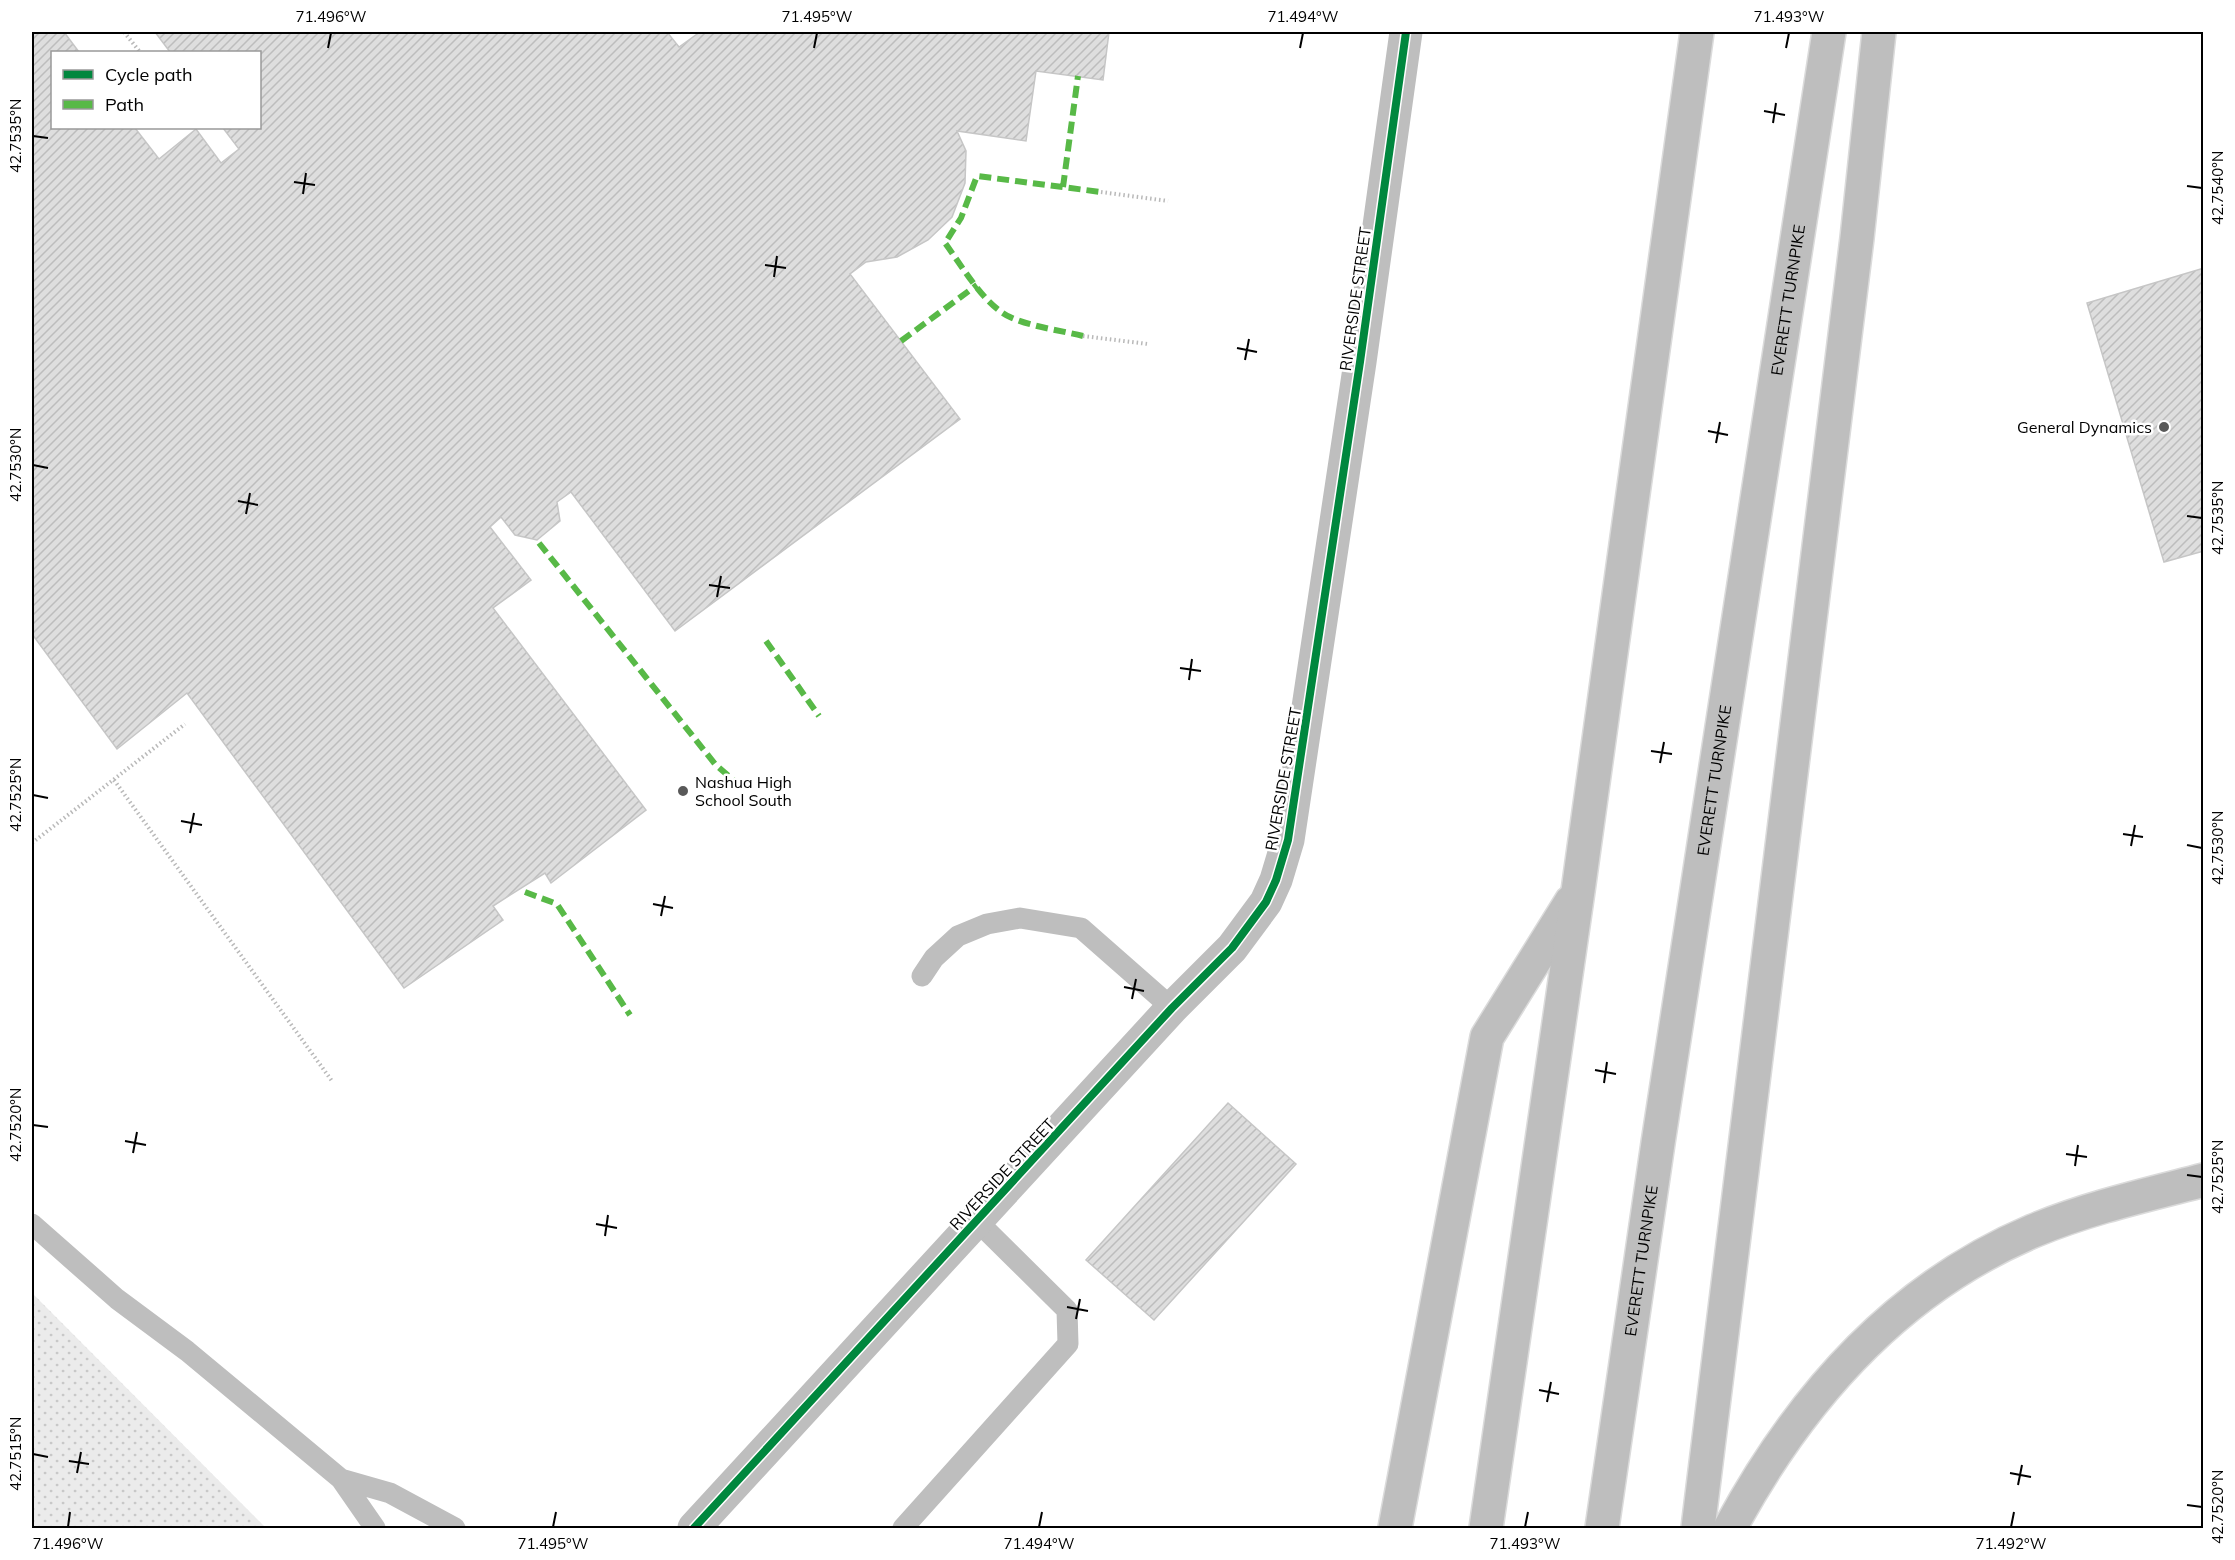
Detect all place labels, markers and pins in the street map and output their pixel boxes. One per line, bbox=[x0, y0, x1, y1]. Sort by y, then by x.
place label: General Dynamics bbox=[2017, 417, 2152, 437]
marker: General Dynamics bbox=[2157, 420, 2171, 434]
place label: Nashua High School South bbox=[695, 772, 792, 810]
marker: Nashua High School South bbox=[676, 784, 690, 798]

